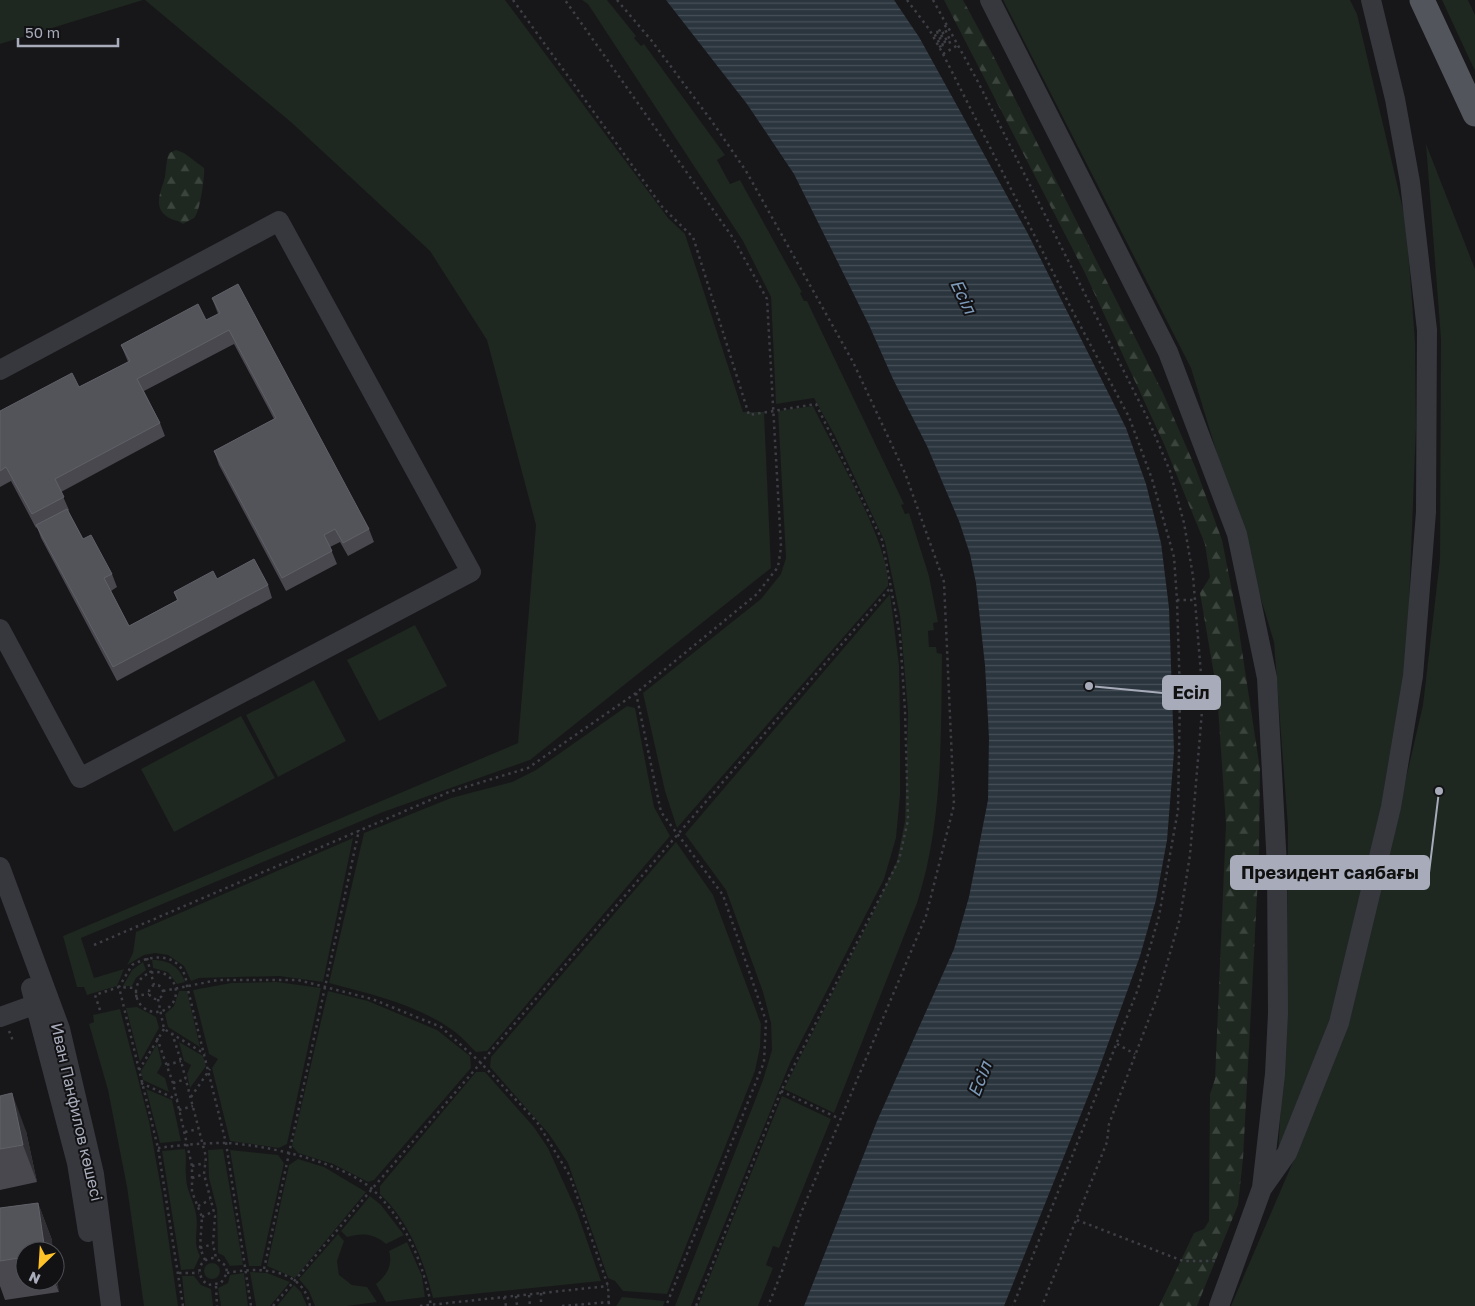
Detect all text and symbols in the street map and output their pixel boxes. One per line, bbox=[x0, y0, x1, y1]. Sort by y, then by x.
scale bar bbox=[18, 15, 118, 47]
text: 50 m bbox=[25, 23, 60, 41]
water label: Есіл bbox=[946, 275, 982, 318]
callout: Есіл bbox=[1163, 676, 1220, 709]
text: Есіл bbox=[1172, 681, 1210, 703]
callout: Президент саябағы bbox=[1231, 856, 1429, 889]
text: Президент саябағы bbox=[1241, 861, 1419, 883]
street label: Иван Панфилов көшесі bbox=[47, 1021, 107, 1203]
water label: Есіл bbox=[962, 1057, 996, 1100]
north arrow bbox=[15, 1241, 65, 1291]
text: N bbox=[26, 1268, 43, 1288]

